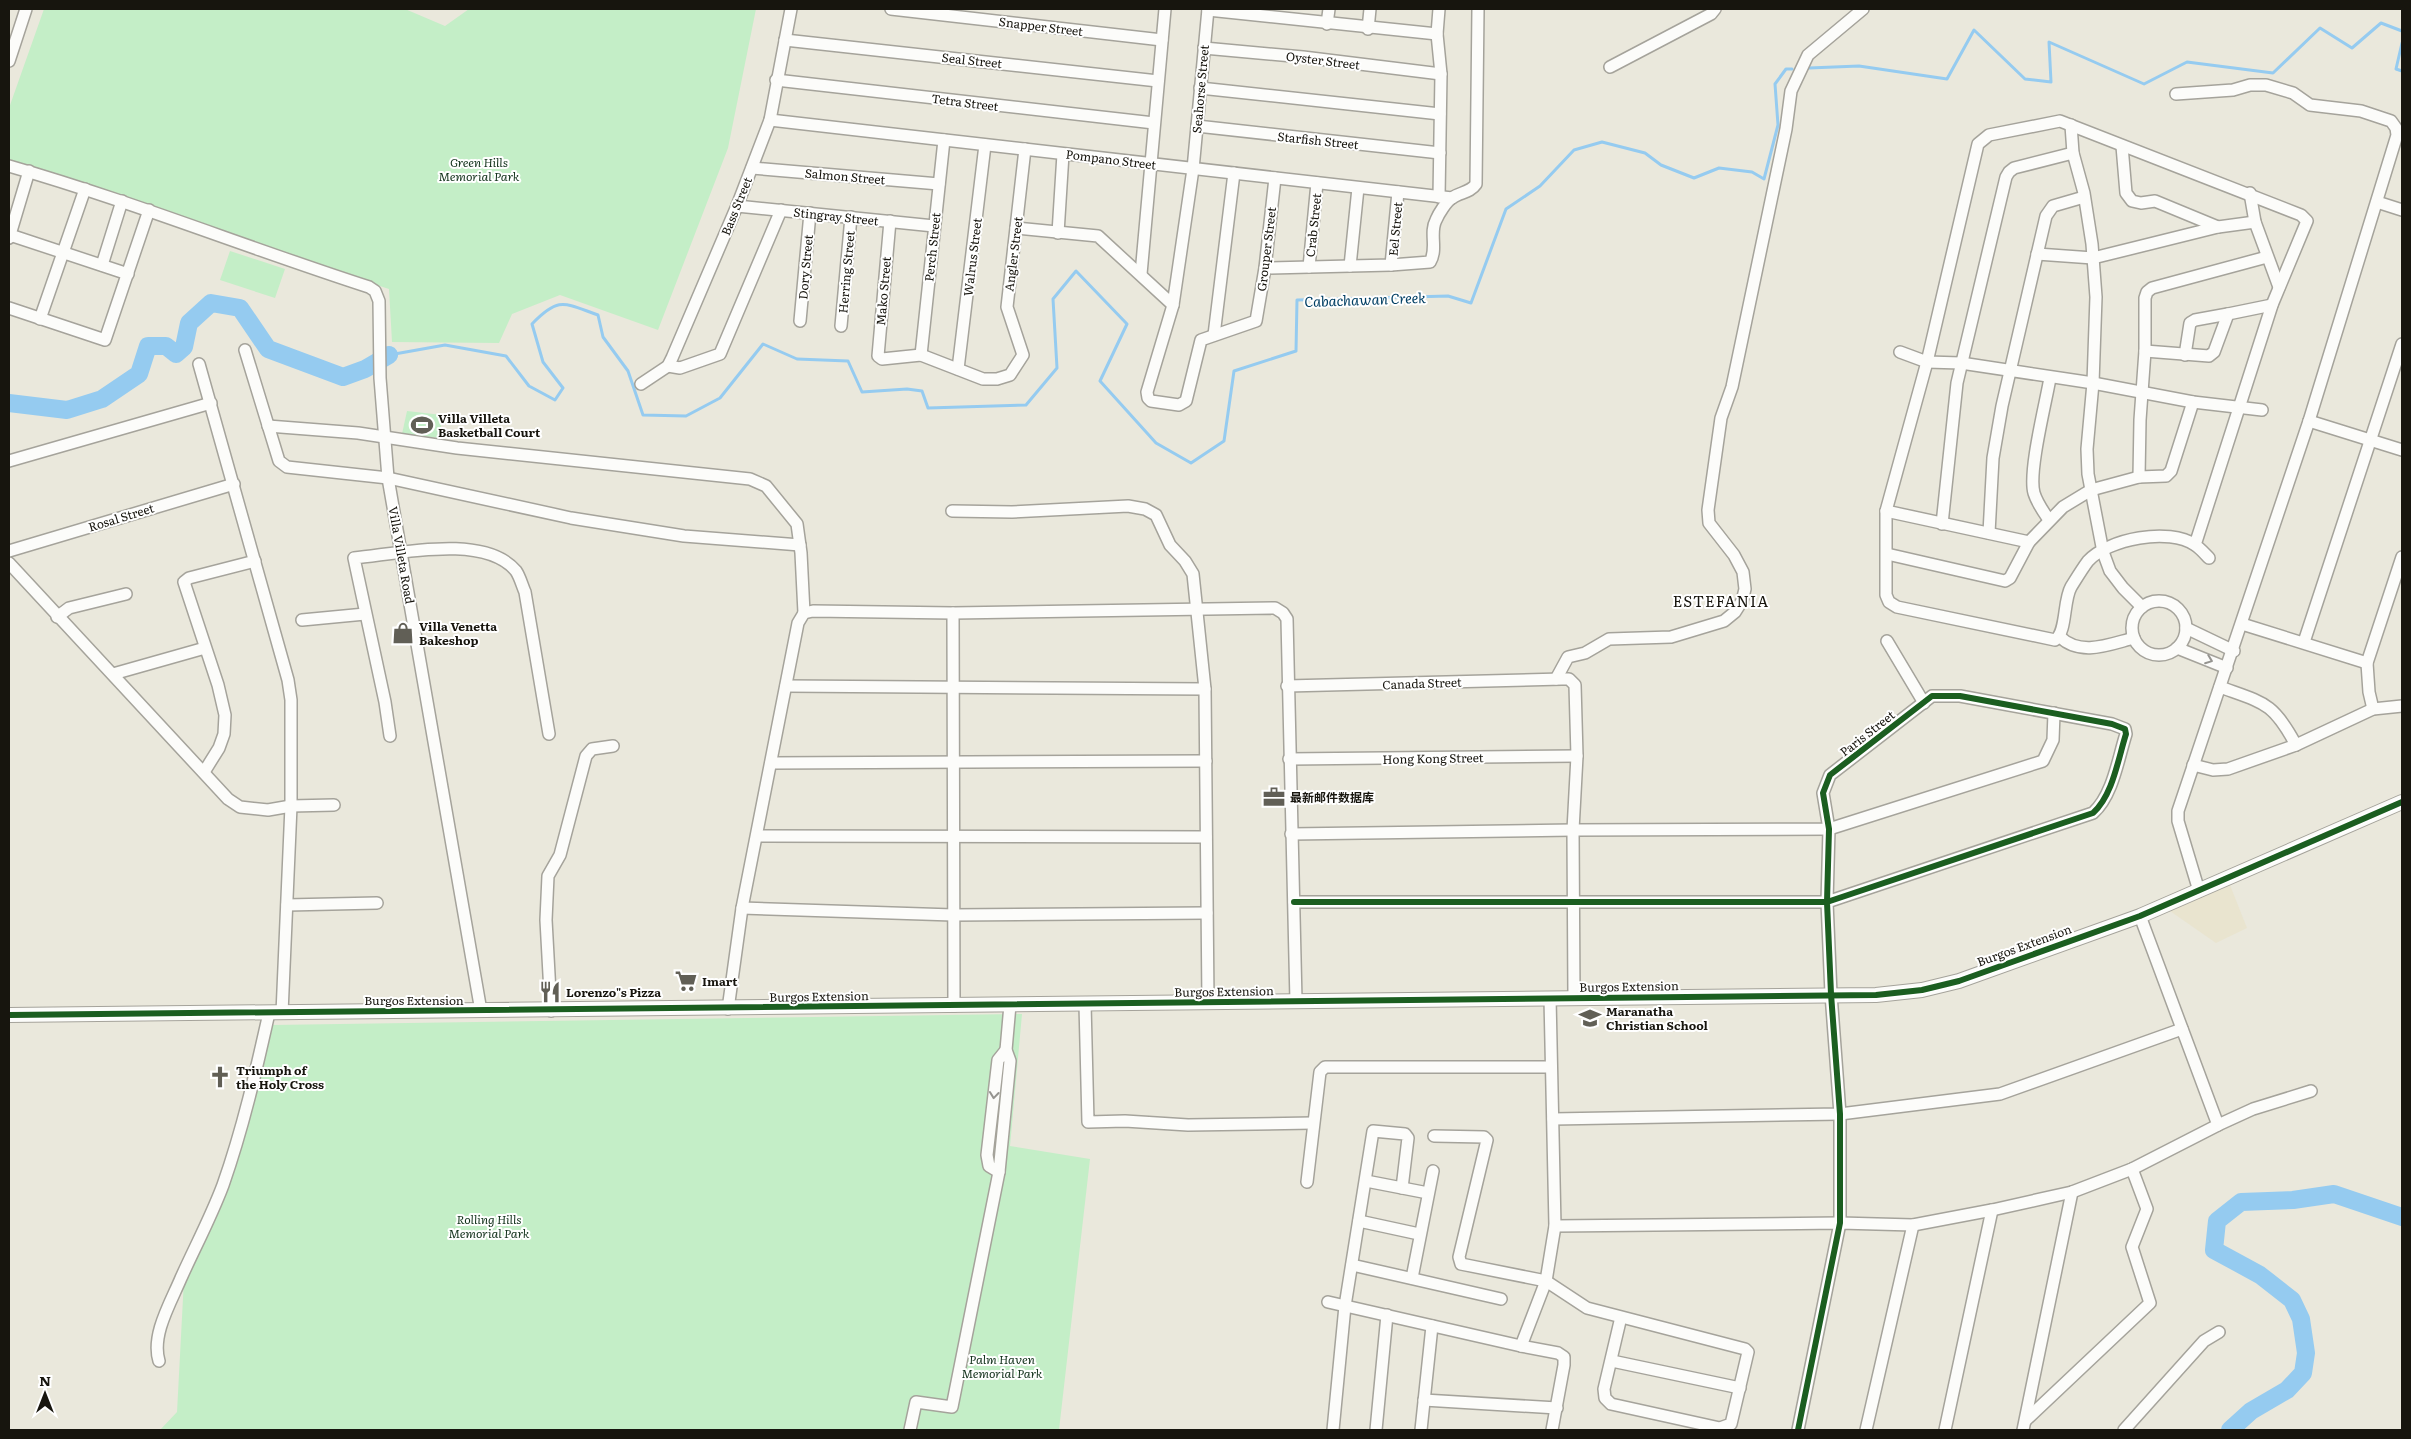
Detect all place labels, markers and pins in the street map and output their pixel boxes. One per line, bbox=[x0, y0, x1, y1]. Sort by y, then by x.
place label: Villa Villeta Basketball Court bbox=[438, 409, 541, 441]
sports icon: Villa Villeta Basketball Court bbox=[409, 412, 435, 438]
place label: Villa Venetta Bakeshop bbox=[419, 617, 497, 649]
shop icon: Villa Venetta Bakeshop bbox=[390, 620, 416, 646]
office icon: 最新邮件数据库 bbox=[1261, 784, 1287, 810]
place label: 最新邮件数据库 bbox=[1290, 788, 1374, 806]
supermarket icon: Imart bbox=[673, 968, 699, 994]
place label: Imart bbox=[702, 972, 738, 990]
restaurant icon: Lorenzo"s Pizza bbox=[537, 979, 563, 1005]
place label: Lorenzo"s Pizza bbox=[566, 983, 661, 1001]
place label: Maranatha Christian School bbox=[1606, 1002, 1709, 1034]
school or university icon: Maranatha Christian School bbox=[1577, 1005, 1603, 1031]
place label: Triumph of the Holy Cross bbox=[236, 1061, 324, 1093]
church icon: Triumph of the Holy Cross bbox=[207, 1064, 233, 1090]

